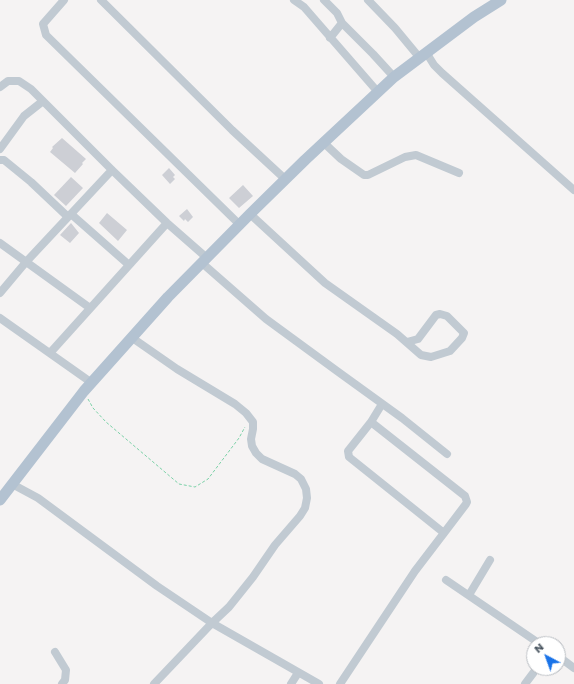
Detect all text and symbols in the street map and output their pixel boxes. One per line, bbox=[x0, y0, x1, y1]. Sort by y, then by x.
north arrow bbox=[526, 636, 566, 676]
text: N bbox=[530, 639, 547, 656]

